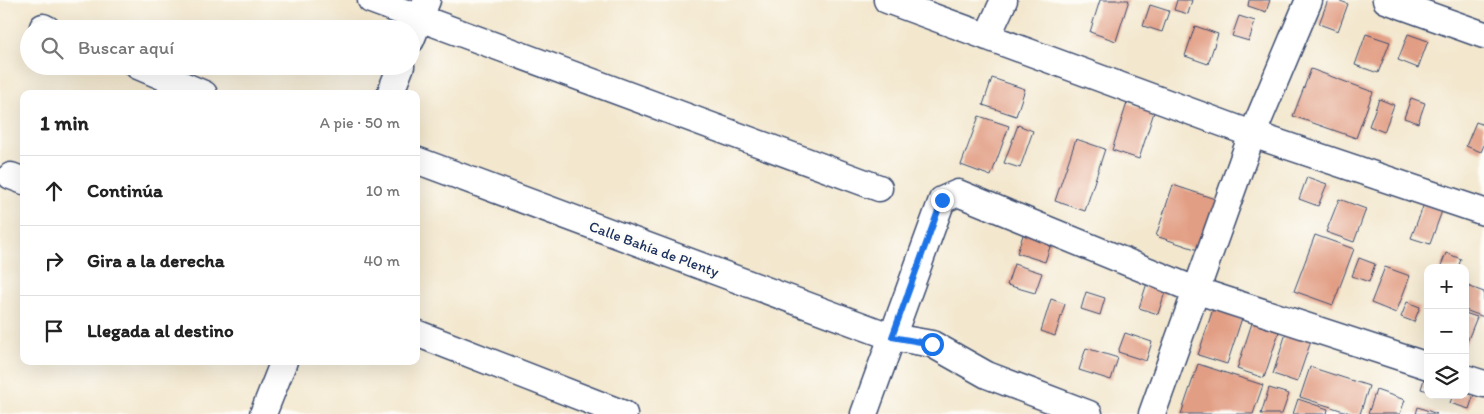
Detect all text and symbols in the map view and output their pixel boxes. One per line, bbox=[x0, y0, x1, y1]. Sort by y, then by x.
search box bbox=[20, 20, 420, 75]
icon: search bbox=[38, 34, 66, 62]
text: Buscar aquí bbox=[78, 36, 174, 59]
text: 1 min bbox=[40, 110, 89, 135]
text: A pie · 50 m bbox=[320, 113, 400, 132]
icon: ahead bbox=[40, 177, 68, 205]
text: Continúa bbox=[87, 179, 163, 202]
text: 10 m bbox=[366, 181, 400, 200]
route end bbox=[931, 189, 954, 212]
street label: Calle Bahía de Plenty bbox=[587, 217, 721, 281]
icon: right bbox=[40, 247, 68, 275]
text: Gira a la derecha bbox=[87, 249, 225, 272]
text: 40 m bbox=[363, 251, 400, 270]
map controls bbox=[1424, 264, 1469, 399]
button: + bbox=[1424, 264, 1469, 309]
button: − bbox=[1424, 309, 1469, 354]
icon: arrive bbox=[40, 317, 68, 345]
text: Llegada al destino bbox=[87, 319, 234, 342]
route start bbox=[921, 333, 944, 356]
button: layers bbox=[1424, 354, 1469, 399]

